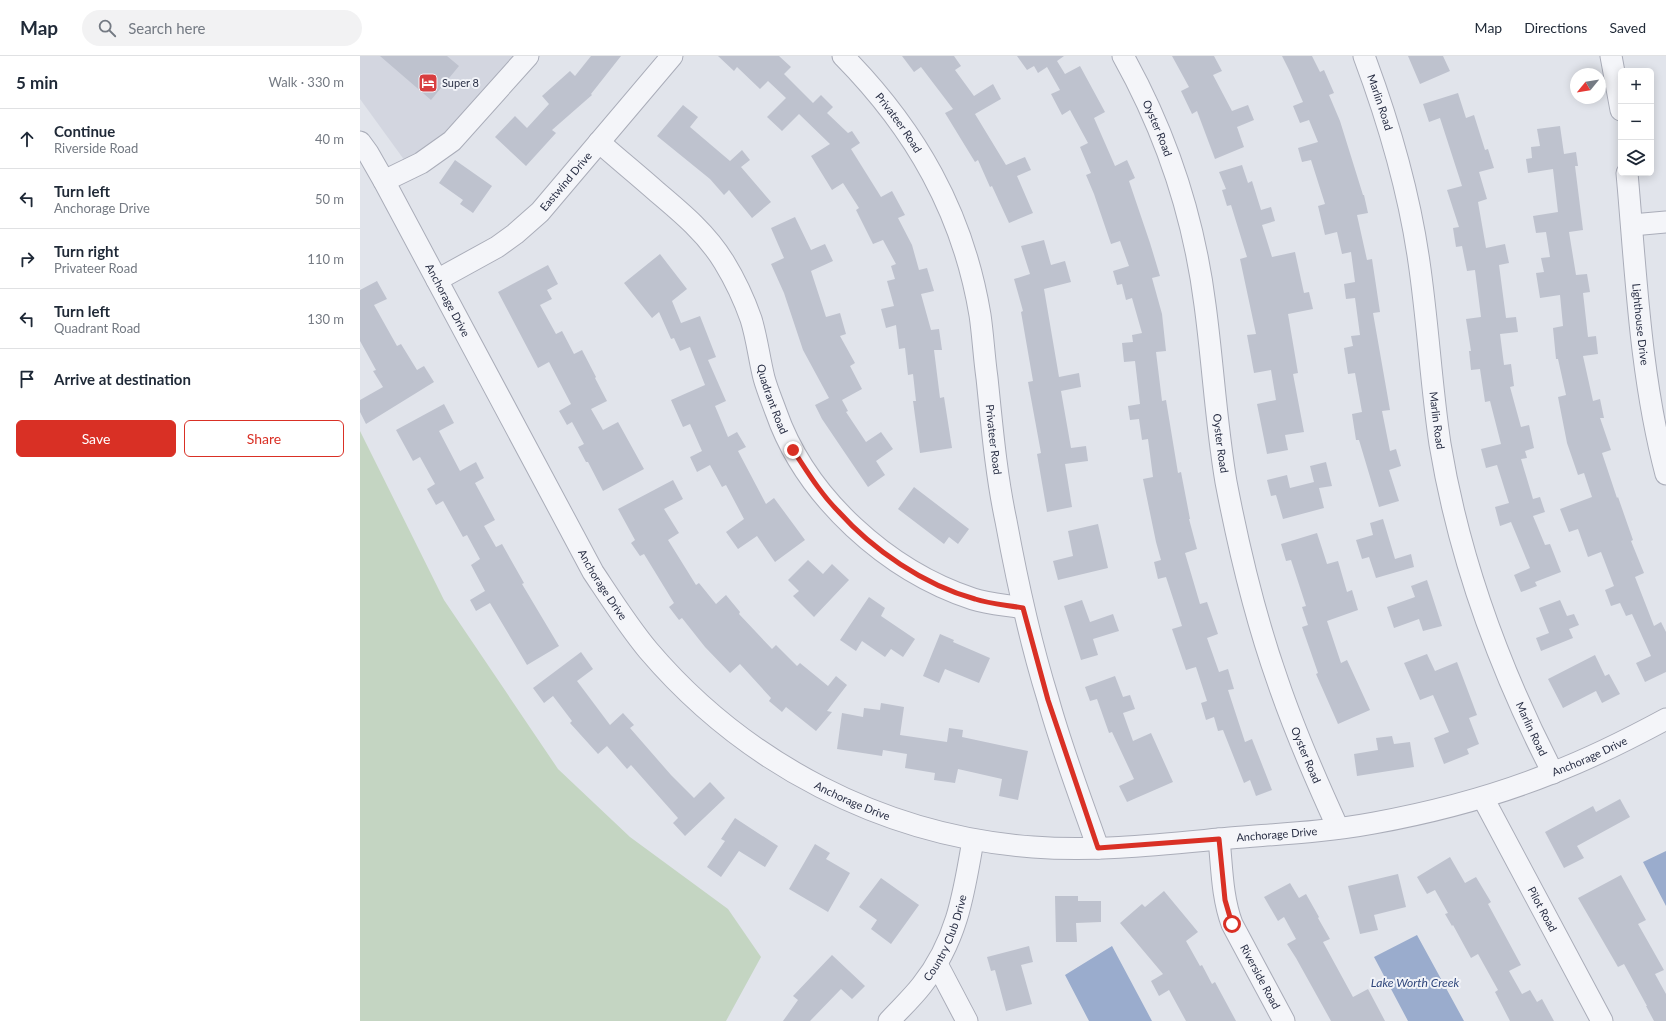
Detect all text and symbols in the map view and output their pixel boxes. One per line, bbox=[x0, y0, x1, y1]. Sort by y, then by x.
search box bbox=[82, 10, 362, 46]
text: Map bbox=[20, 16, 58, 39]
icon: search bbox=[96, 17, 118, 39]
text: Search here bbox=[128, 19, 206, 37]
text: Map bbox=[1475, 19, 1502, 36]
text: Directions bbox=[1524, 19, 1587, 36]
text: Saved bbox=[1609, 19, 1646, 36]
north arrow bbox=[1570, 68, 1606, 104]
map controls bbox=[1618, 68, 1654, 176]
button: + bbox=[1618, 68, 1654, 104]
text: 5 min bbox=[16, 72, 58, 93]
hotel icon: Super 8 bbox=[417, 72, 439, 94]
street label: Marlin Road bbox=[1365, 72, 1396, 132]
text: Walk · 330 m bbox=[268, 74, 344, 90]
place label: Super 8 bbox=[442, 76, 479, 89]
street label: Privateer Road bbox=[873, 90, 925, 155]
street label: Oyster Road bbox=[1140, 98, 1175, 158]
button: − bbox=[1618, 104, 1654, 140]
text: Continue bbox=[54, 122, 115, 140]
icon: ahead bbox=[16, 128, 38, 150]
text: 40 m bbox=[315, 131, 344, 147]
text: Riverside Road bbox=[54, 140, 138, 156]
button: layers bbox=[1618, 140, 1654, 176]
street label: Eastwind Drive bbox=[537, 149, 594, 213]
text: Turn left bbox=[54, 182, 110, 200]
icon: left bbox=[16, 188, 38, 210]
text: 50 m bbox=[315, 191, 344, 207]
text: Anchorage Drive bbox=[54, 200, 150, 216]
text: Turn right bbox=[54, 242, 119, 260]
icon: right bbox=[16, 248, 38, 270]
text: 110 m bbox=[307, 251, 344, 267]
text: Privateer Road bbox=[54, 260, 137, 276]
street label: Anchorage Drive bbox=[423, 261, 473, 339]
street label: Lighthouse Drive bbox=[1630, 283, 1652, 366]
text: Turn left bbox=[54, 302, 110, 320]
icon: left bbox=[16, 308, 38, 330]
text: 130 m bbox=[307, 311, 344, 327]
text: Quadrant Road bbox=[54, 320, 140, 336]
street label: Quadrant Road bbox=[755, 363, 791, 436]
icon: arrive bbox=[16, 368, 38, 390]
text: Arrive at destination bbox=[54, 370, 191, 388]
street label: Marlin Road bbox=[1427, 391, 1448, 450]
street label: Privateer Road bbox=[984, 404, 1005, 475]
street label: Oyster Road bbox=[1211, 413, 1231, 474]
button: Save bbox=[16, 420, 176, 457]
button: Share bbox=[184, 420, 344, 457]
route end bbox=[784, 441, 802, 459]
street label: Anchorage Drive bbox=[576, 547, 630, 622]
street label: Marlin Road bbox=[1514, 700, 1550, 758]
street label: Oyster Road bbox=[1289, 725, 1324, 785]
street label: Anchorage Drive bbox=[1550, 733, 1629, 778]
street label: Anchorage Drive bbox=[813, 778, 892, 822]
street label: Anchorage Drive bbox=[1236, 824, 1318, 843]
street label: Pilot Road bbox=[1525, 884, 1560, 934]
street label: Country Club Drive bbox=[920, 893, 969, 983]
route start bbox=[1223, 915, 1241, 933]
street label: Riverside Road bbox=[1238, 942, 1283, 1011]
water label: Lake Worth Creek bbox=[1371, 975, 1460, 990]

